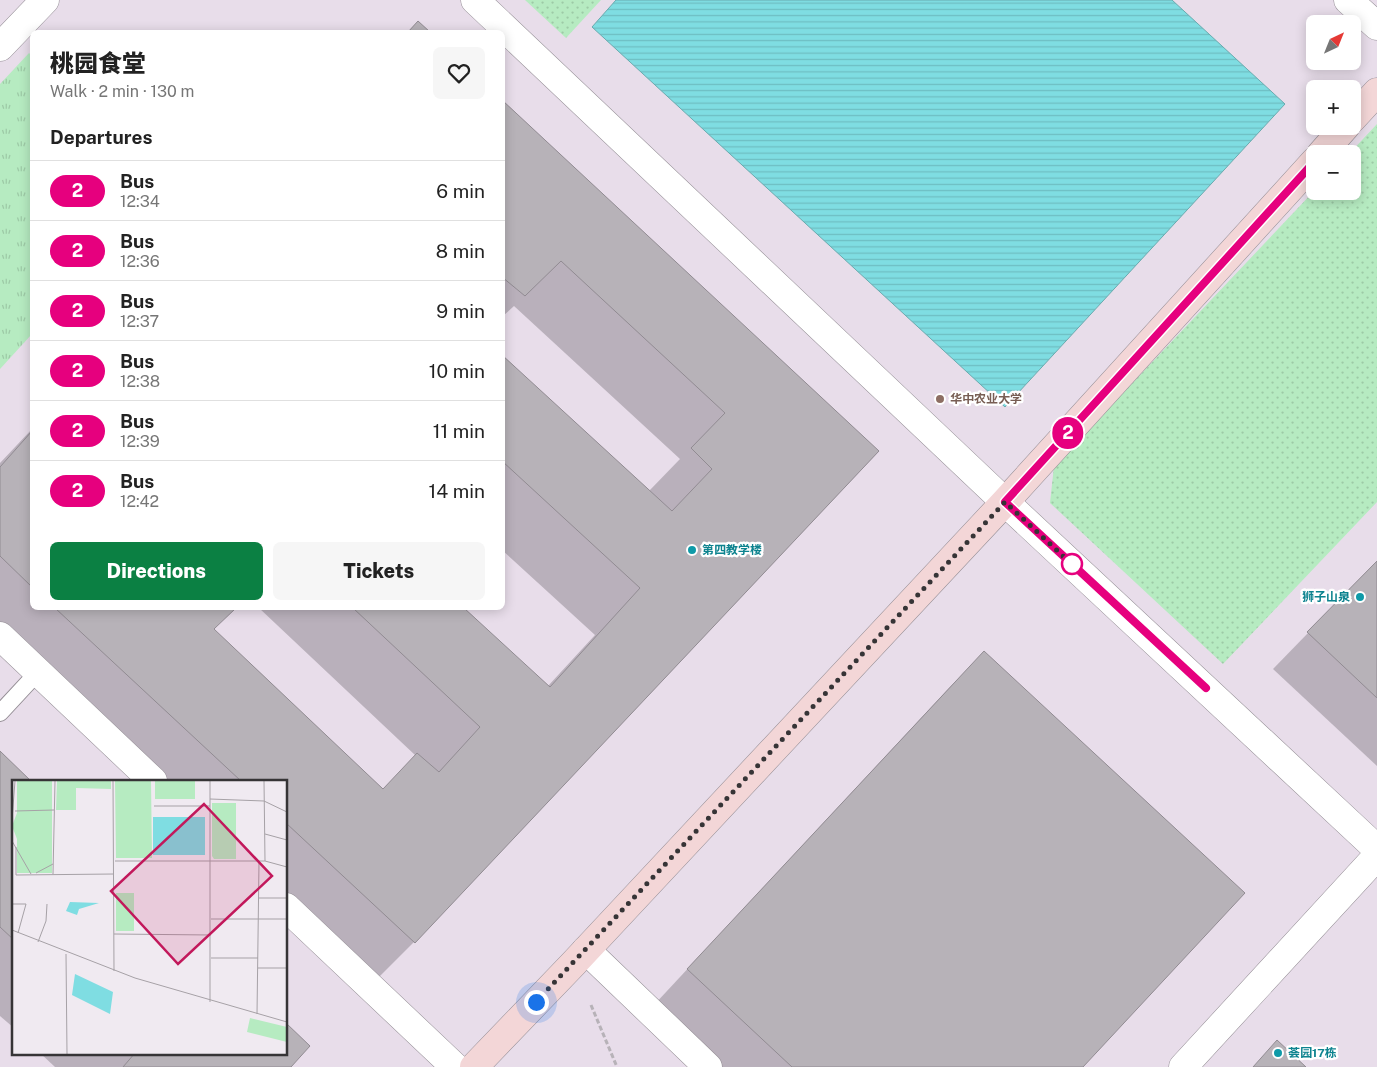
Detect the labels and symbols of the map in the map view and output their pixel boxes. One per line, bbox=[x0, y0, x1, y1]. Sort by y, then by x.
north arrow bbox=[1306, 15, 1361, 70]
place label: 华中农业大学 bbox=[950, 392, 1022, 406]
marker: 华中农业大学 bbox=[934, 393, 946, 405]
line badge: 2 bbox=[1052, 417, 1084, 449]
place label: 第四教学楼 bbox=[702, 543, 762, 557]
marker: 第四教学楼 bbox=[686, 544, 698, 556]
unlabelled marker bbox=[1061, 553, 1083, 575]
place label: 狮子山泉 bbox=[1302, 590, 1350, 604]
marker: 狮子山泉 bbox=[1354, 591, 1366, 603]
inset map bbox=[12, 780, 288, 1054]
your location bbox=[524, 990, 549, 1015]
place label: 荟园17栋 bbox=[1288, 1046, 1337, 1060]
marker: 荟园17栋 bbox=[1272, 1047, 1284, 1059]

